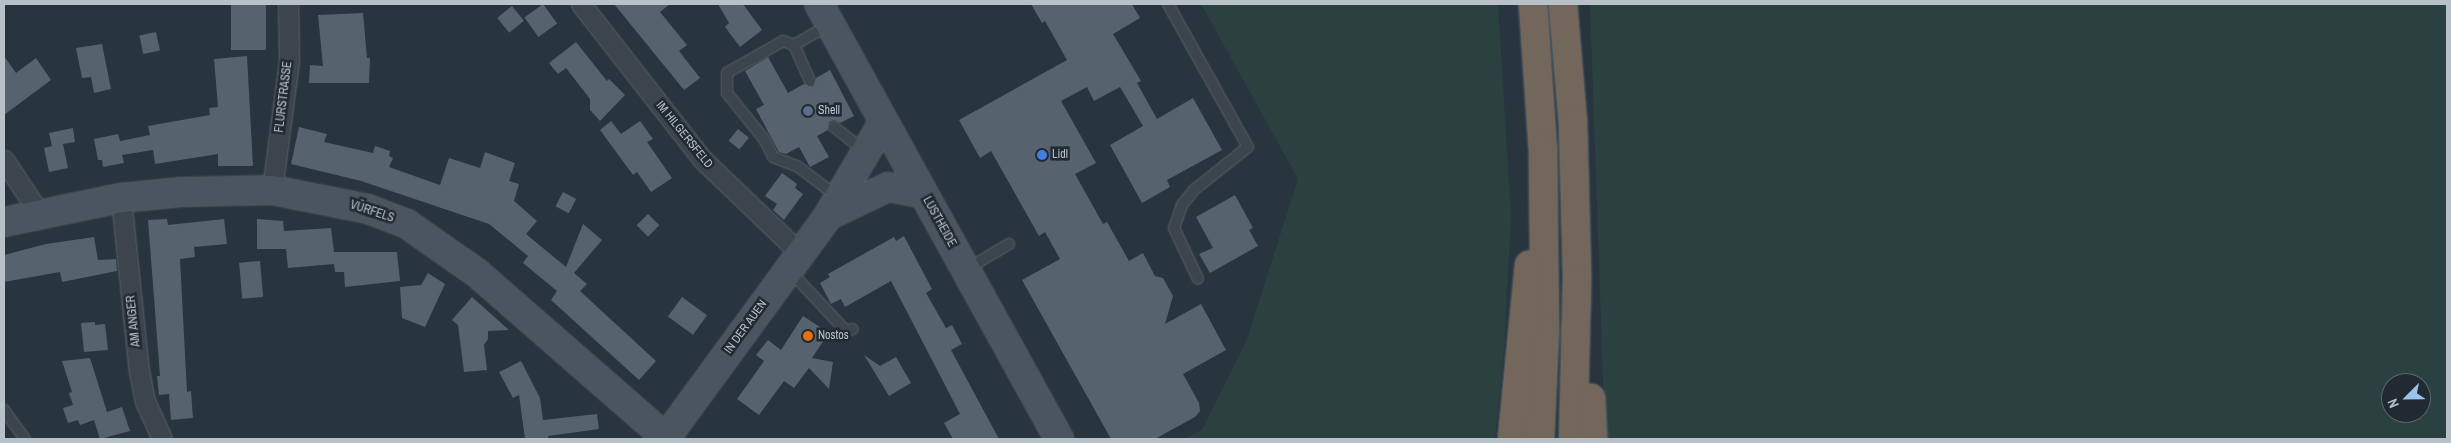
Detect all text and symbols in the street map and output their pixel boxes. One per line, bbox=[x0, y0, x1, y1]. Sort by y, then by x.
street label: FLURSTRASSE bbox=[272, 61, 296, 133]
street label: IM HILGERSFELD bbox=[653, 99, 715, 171]
place label: Shell bbox=[818, 104, 840, 118]
marker: Shell bbox=[802, 105, 814, 117]
place label: Lidl bbox=[1052, 148, 1068, 162]
marker: Lidl bbox=[1036, 149, 1048, 161]
street label: LUSTHEIDE bbox=[919, 194, 959, 250]
street label: VÜRFELS bbox=[348, 198, 396, 226]
street label: AM ANGER bbox=[124, 294, 144, 348]
street label: IN DER AUEN bbox=[722, 297, 770, 357]
place label: Nostos bbox=[818, 329, 849, 343]
marker: Nostos bbox=[802, 330, 814, 342]
north arrow bbox=[2381, 373, 2431, 423]
text: N bbox=[2383, 396, 2403, 411]

